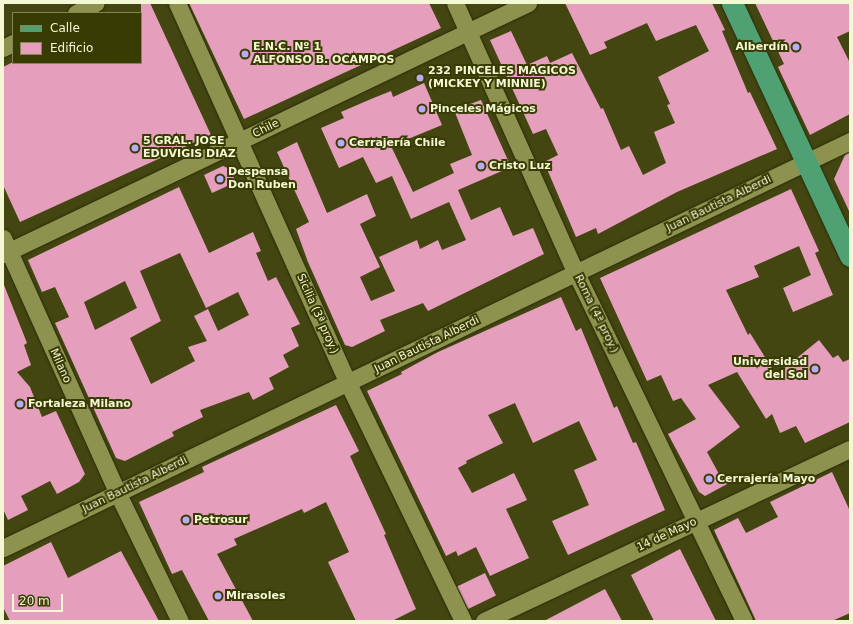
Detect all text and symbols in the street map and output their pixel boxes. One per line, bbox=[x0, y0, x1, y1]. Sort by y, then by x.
legend bbox=[12, 12, 142, 64]
text: Calle bbox=[50, 21, 80, 35]
place label: Alberdín bbox=[735, 40, 788, 54]
text: Edificio bbox=[50, 41, 93, 55]
place label: E.N.C. Nº 1 ALFONSO B. OCAMPOS bbox=[253, 41, 394, 67]
marker: Alberdín bbox=[791, 42, 801, 52]
marker: E.N.C. Nº 1 ALFONSO B. OCAMPOS bbox=[240, 49, 250, 59]
place label: 232 PINCELES MAGICOS (MICKEY Y MINNIE) bbox=[428, 65, 576, 91]
marker: 232 PINCELES MAGICOS (MICKEY Y MINNIE) bbox=[415, 73, 425, 83]
place label: Pinceles Mágicos bbox=[430, 102, 536, 116]
marker: Pinceles Mágicos bbox=[417, 104, 427, 114]
street label: Chile bbox=[251, 117, 281, 141]
place label: 5 GRAL. JOSE EDUVIGIS DIAZ bbox=[143, 135, 236, 161]
place label: Cerrajería Chile bbox=[349, 136, 445, 150]
marker: Cerrajería Chile bbox=[336, 138, 346, 148]
marker: 5 GRAL. JOSE EDUVIGIS DIAZ bbox=[130, 143, 140, 153]
place label: Cristo Luz bbox=[489, 159, 551, 173]
marker: Cristo Luz bbox=[476, 161, 486, 171]
place label: Despensa Don Ruben bbox=[228, 166, 296, 192]
street label: Juan Bautista Alberdi bbox=[664, 173, 774, 235]
marker: Despensa Don Ruben bbox=[215, 174, 225, 184]
street label: Sicilia (3ª proy.) bbox=[293, 272, 341, 356]
street label: Roma (4ª proy.) bbox=[571, 273, 621, 355]
street label: Juan Bautista Alberdi bbox=[372, 314, 482, 376]
street label: Milano bbox=[47, 347, 73, 385]
place label: Universidad del Sol bbox=[733, 356, 807, 382]
marker: Universidad del Sol bbox=[810, 364, 820, 374]
place label: Fortaleza Milano bbox=[28, 397, 131, 411]
marker: Fortaleza Milano bbox=[15, 399, 25, 409]
street label: Juan Bautista Alberdi bbox=[80, 454, 190, 516]
place label: Cerrajería Mayo bbox=[717, 472, 815, 486]
marker: Cerrajería Mayo bbox=[704, 474, 714, 484]
place label: Petrosur bbox=[194, 513, 248, 527]
marker: Petrosur bbox=[181, 515, 191, 525]
street label: 14 de Mayo bbox=[635, 515, 699, 555]
scale bar bbox=[14, 586, 65, 612]
place label: Mirasoles bbox=[226, 589, 285, 603]
marker: Mirasoles bbox=[213, 591, 223, 601]
text: 20 m bbox=[19, 594, 50, 608]

